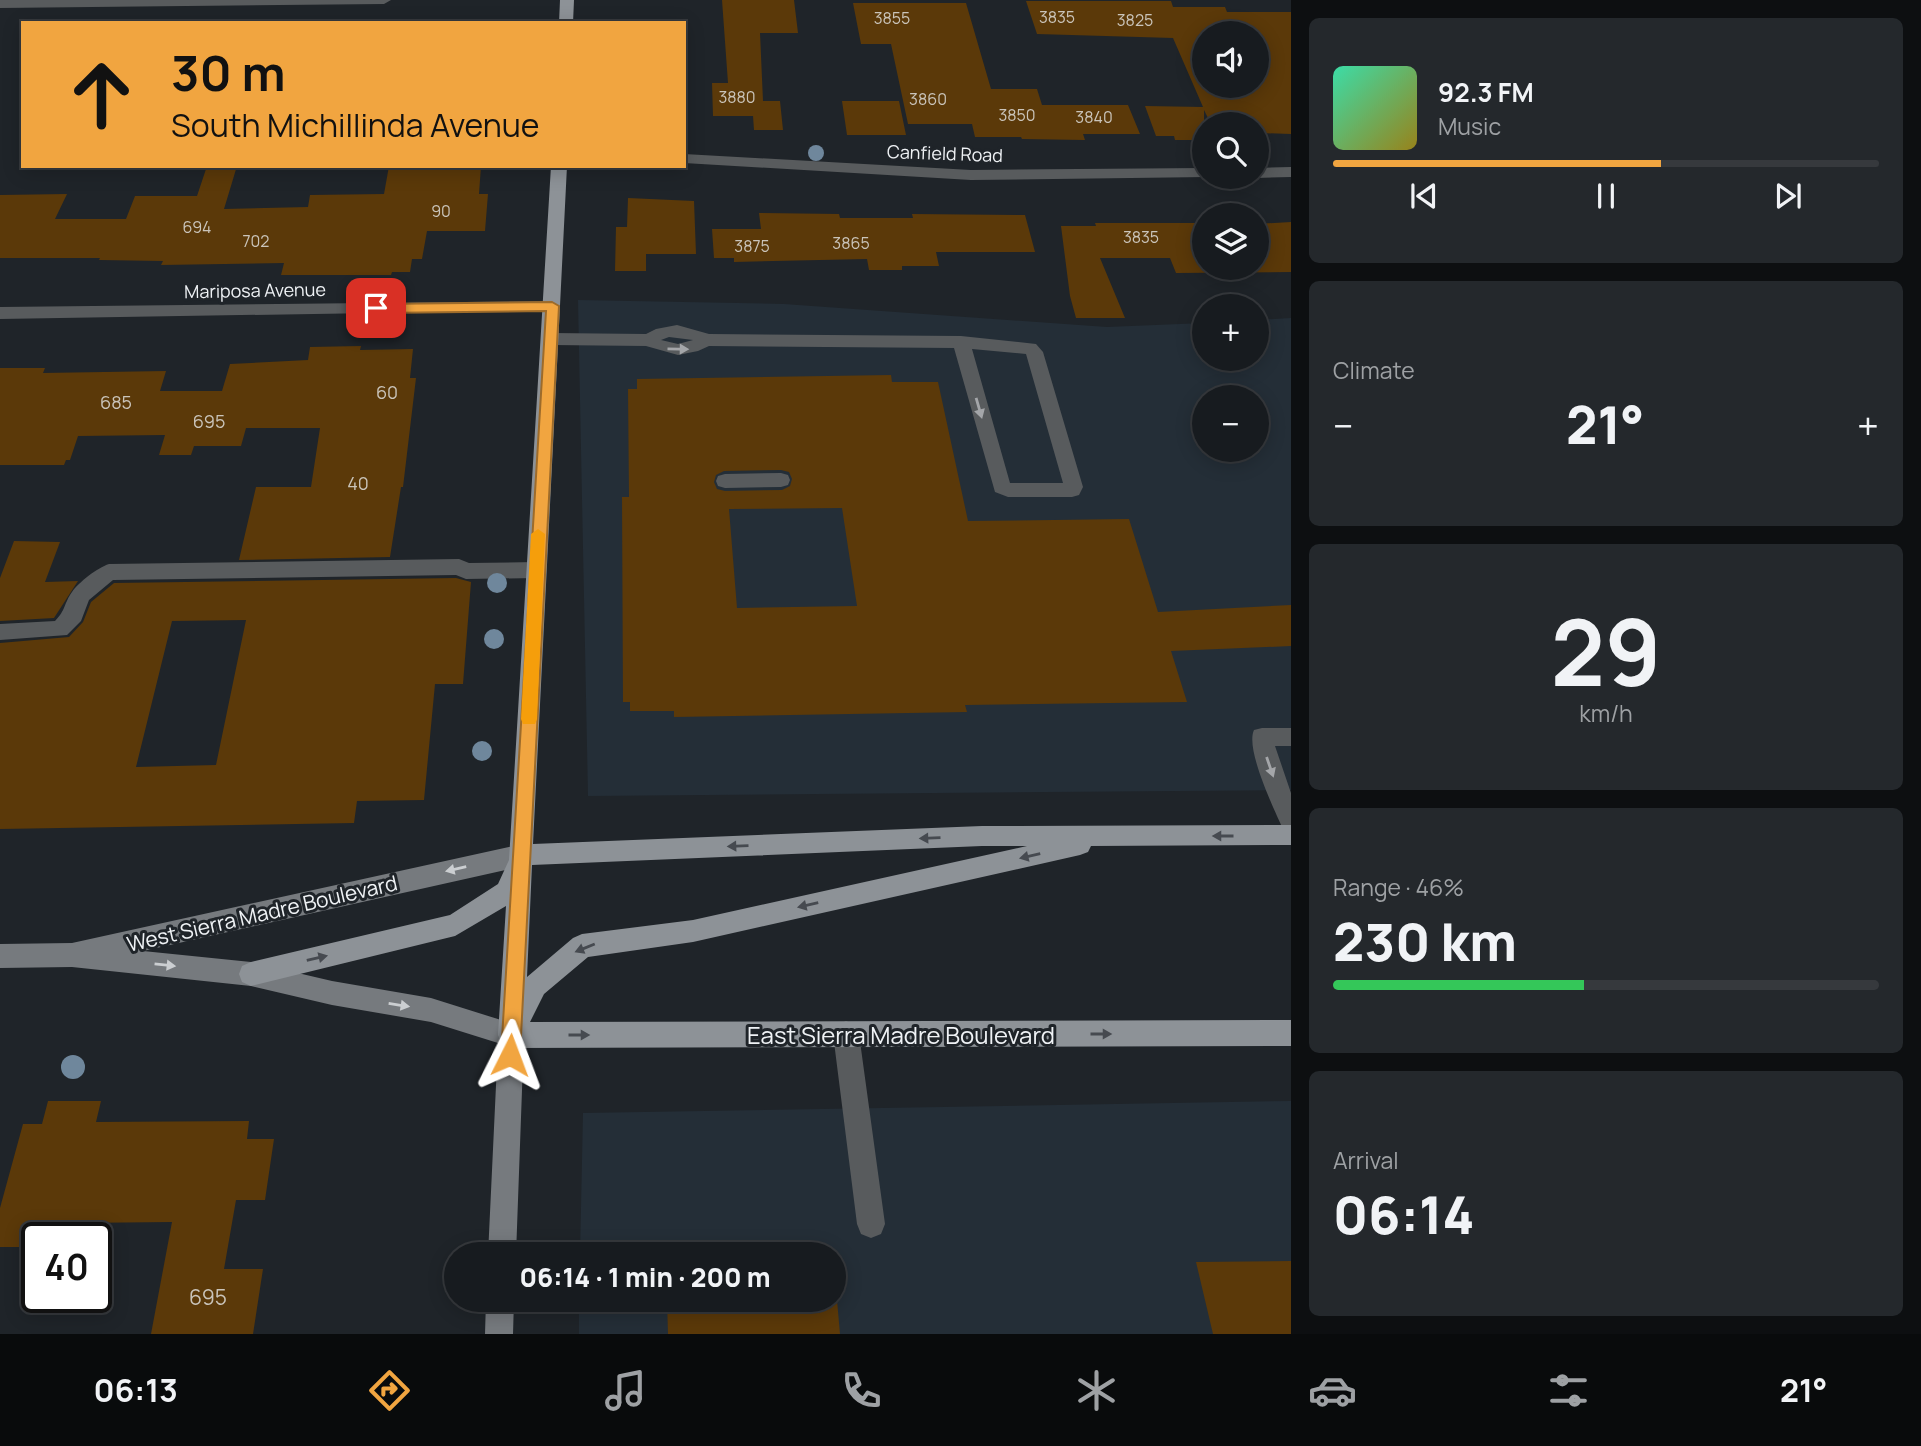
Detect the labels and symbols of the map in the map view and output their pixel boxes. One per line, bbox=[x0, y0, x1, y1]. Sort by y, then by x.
house number: 3835 bbox=[1039, 6, 1075, 28]
house number: 3855 bbox=[874, 7, 910, 29]
house number: 3825 bbox=[1117, 9, 1153, 31]
house number: 3880 bbox=[718, 86, 756, 108]
house number: 3860 bbox=[909, 88, 947, 110]
house number: 3850 bbox=[998, 104, 1036, 126]
house number: 3840 bbox=[1075, 106, 1113, 128]
street label: Canfield Road bbox=[887, 139, 1003, 167]
house number: 90 bbox=[431, 200, 451, 222]
house number: 694 bbox=[182, 216, 212, 238]
house number: 3835 bbox=[1123, 226, 1159, 248]
house number: 702 bbox=[243, 230, 269, 252]
house number: 3865 bbox=[832, 232, 870, 254]
house number: 3875 bbox=[734, 235, 770, 257]
street label: Mariposa Avenue bbox=[184, 277, 326, 303]
pin bbox=[346, 278, 406, 338]
one-way arrow bbox=[667, 343, 689, 354]
house number: 60 bbox=[376, 380, 398, 404]
house number: 685 bbox=[100, 390, 132, 414]
one-way arrow bbox=[975, 398, 985, 419]
house number: 695 bbox=[193, 409, 225, 433]
house number: 40 bbox=[347, 471, 369, 495]
one-way arrow bbox=[1265, 756, 1276, 777]
one-way arrow bbox=[1212, 830, 1234, 842]
one-way arrow bbox=[919, 833, 941, 844]
one-way arrow bbox=[727, 840, 749, 852]
one-way arrow bbox=[1019, 851, 1041, 862]
one-way arrow bbox=[445, 864, 467, 875]
street label: West Sierra Madre Boulevard bbox=[124, 868, 400, 958]
one-way arrow bbox=[797, 900, 819, 911]
one-way arrow bbox=[574, 943, 595, 954]
one-way arrow bbox=[306, 952, 328, 963]
one-way arrow bbox=[154, 960, 176, 971]
one-way arrow bbox=[388, 1000, 410, 1011]
position arrow bbox=[473, 1018, 547, 1092]
street label: East Sierra Madre Boulevard bbox=[747, 1018, 1055, 1051]
one-way arrow bbox=[1090, 1028, 1112, 1040]
one-way arrow bbox=[569, 1029, 591, 1041]
speed limit sign: 40 bbox=[21, 1222, 112, 1313]
house number: 695 bbox=[189, 1283, 227, 1311]

